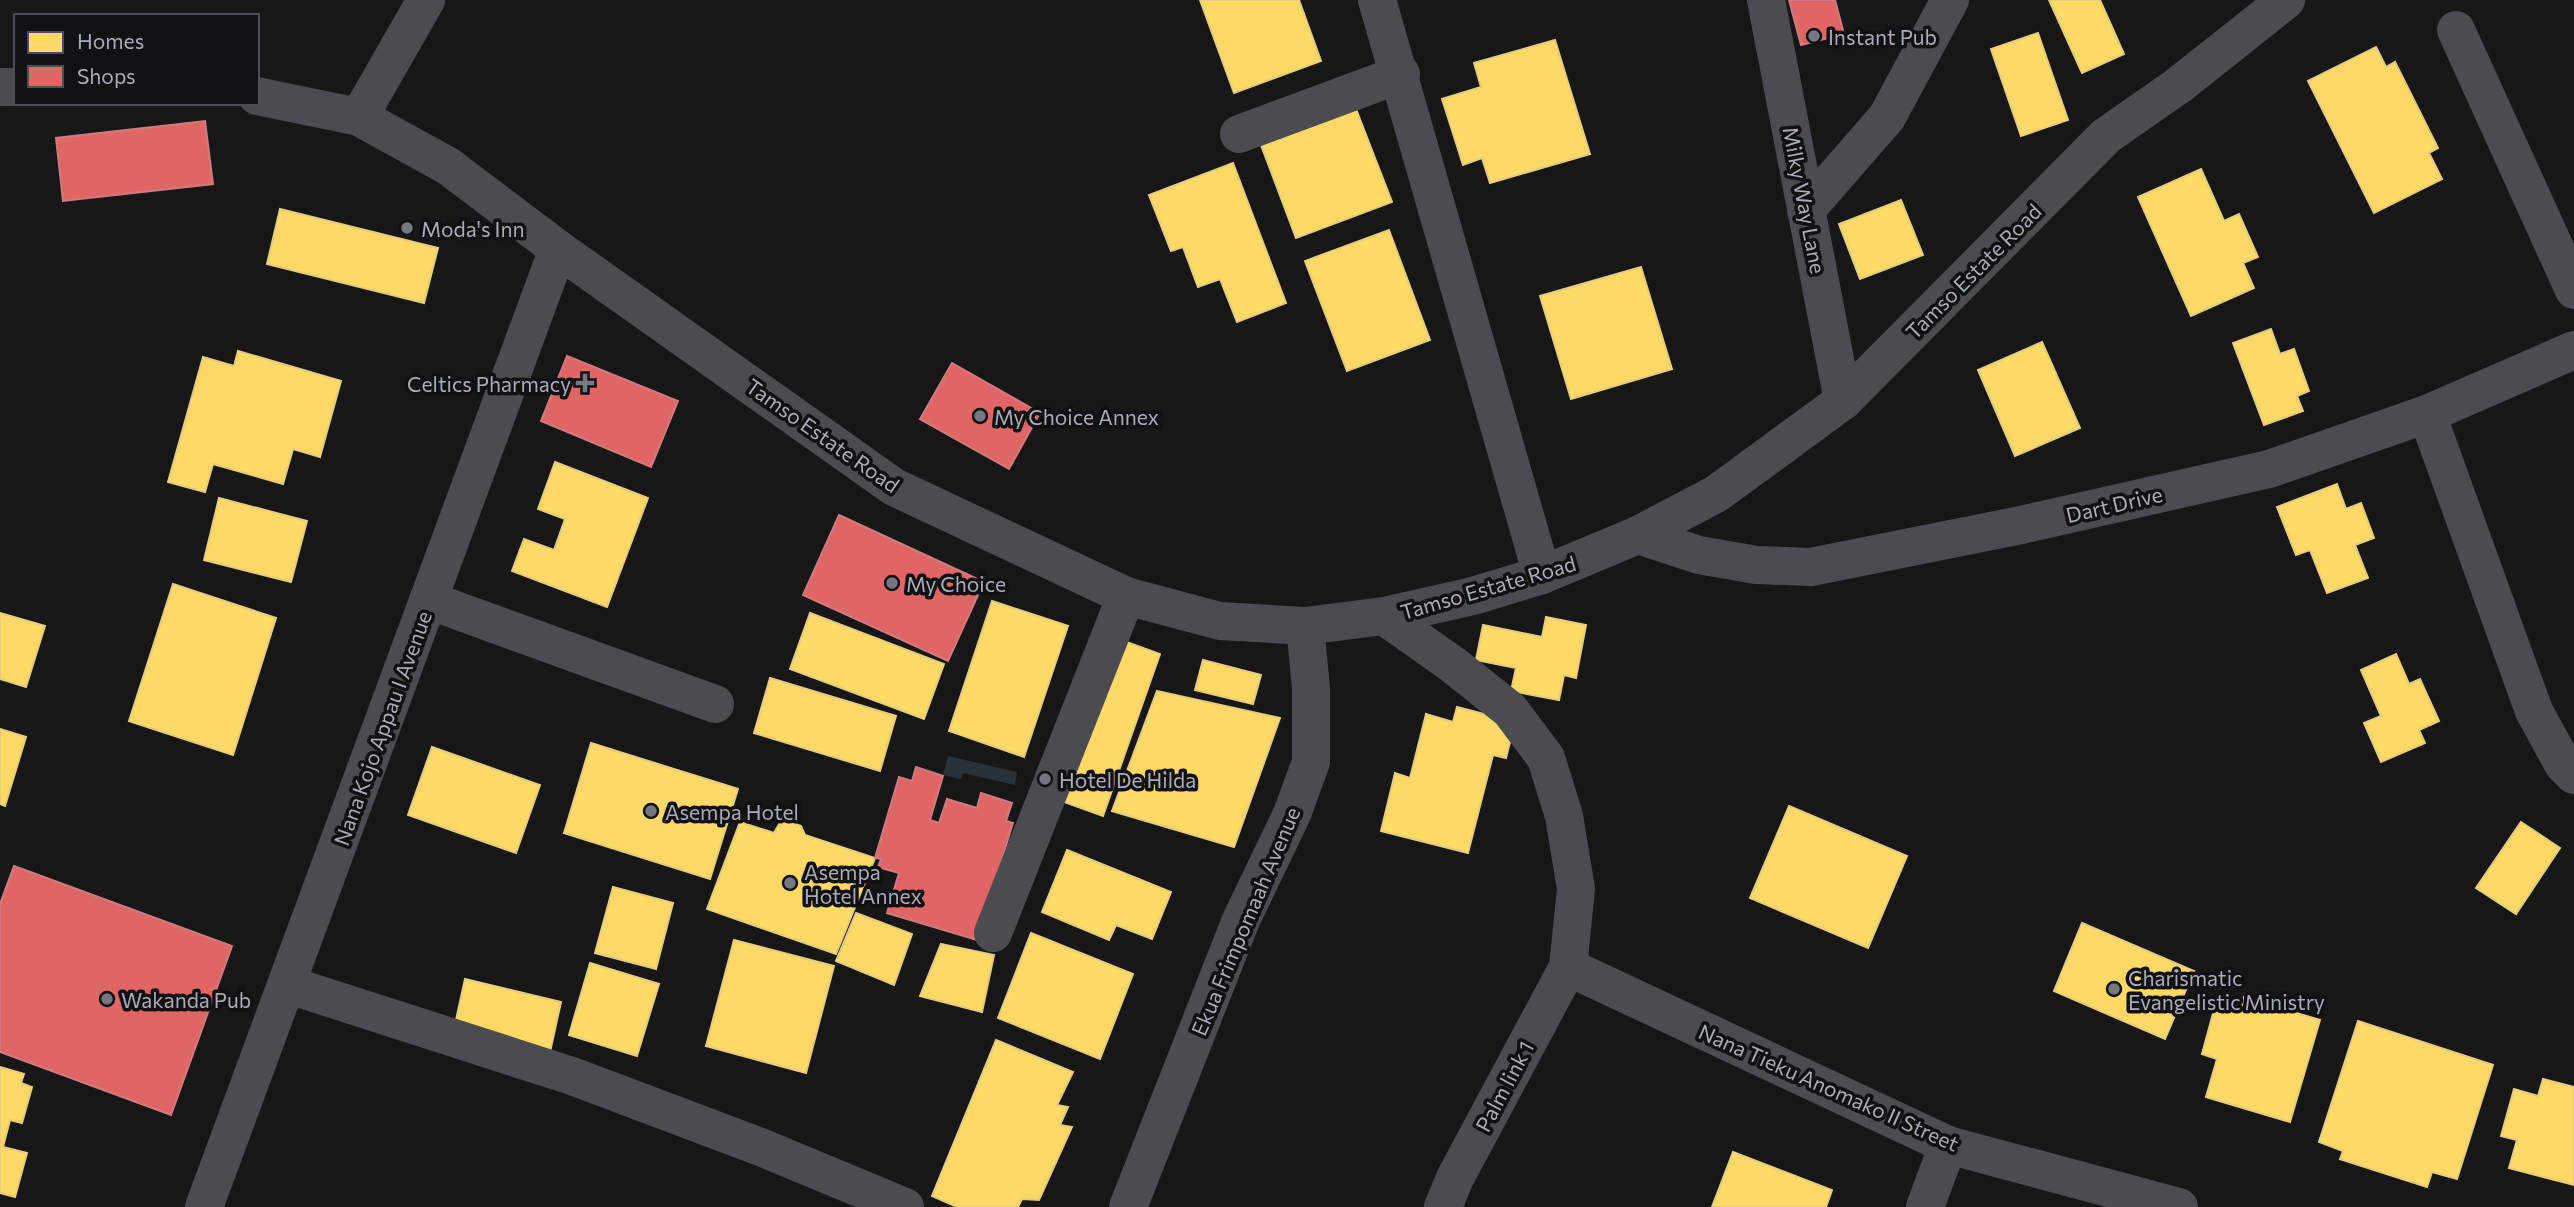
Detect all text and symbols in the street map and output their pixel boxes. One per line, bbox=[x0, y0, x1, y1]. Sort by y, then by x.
legend bbox=[14, 14, 259, 105]
place label: Instant Pub bbox=[1828, 24, 1937, 49]
text: Homes bbox=[77, 28, 144, 53]
marker: Instant Pub bbox=[1806, 28, 1822, 44]
text: Shops bbox=[77, 63, 136, 88]
street label: Milky Way Lane bbox=[1778, 124, 1832, 276]
street label: Tamso Estate Road bbox=[1900, 198, 2046, 344]
place label: Moda's Inn bbox=[421, 216, 524, 241]
marker: Moda's Inn bbox=[399, 220, 415, 236]
place label: Celtics Pharmacy bbox=[407, 371, 571, 396]
street label: Tamso Estate Road bbox=[742, 373, 904, 497]
marker: Celtics Pharmacy bbox=[577, 375, 593, 391]
place label: My Choice Annex bbox=[994, 404, 1159, 429]
marker: My Choice Annex bbox=[972, 408, 988, 424]
street label: Dart Drive bbox=[2063, 481, 2165, 527]
street label: Tamso Estate Road bbox=[1397, 550, 1579, 624]
place label: My Choice bbox=[906, 571, 1006, 596]
marker: My Choice bbox=[884, 575, 900, 591]
street label: Nana Kojo Appau I Avenue bbox=[328, 607, 436, 849]
place label: Hotel De Hilda bbox=[1059, 767, 1196, 792]
marker: Hotel De Hilda bbox=[1037, 771, 1053, 787]
place label: Asempa Hotel bbox=[665, 799, 799, 824]
marker: Asempa Hotel bbox=[643, 803, 659, 819]
street label: Ekua Frimpomaah Avenue bbox=[1185, 803, 1305, 1039]
place label: Asempa Hotel Annex bbox=[804, 859, 922, 908]
marker: Asempa Hotel Annex bbox=[782, 875, 798, 891]
place label: Charismatic Evangelistic Ministry bbox=[2128, 965, 2325, 1014]
marker: Charismatic Evangelistic Ministry bbox=[2106, 981, 2122, 997]
place label: Wakanda Pub bbox=[121, 987, 251, 1012]
marker: Wakanda Pub bbox=[99, 991, 115, 1007]
street label: Nana Tieku Anomako II Street bbox=[1695, 1018, 1963, 1156]
street label: Palm link 1 bbox=[1470, 1036, 1538, 1136]

